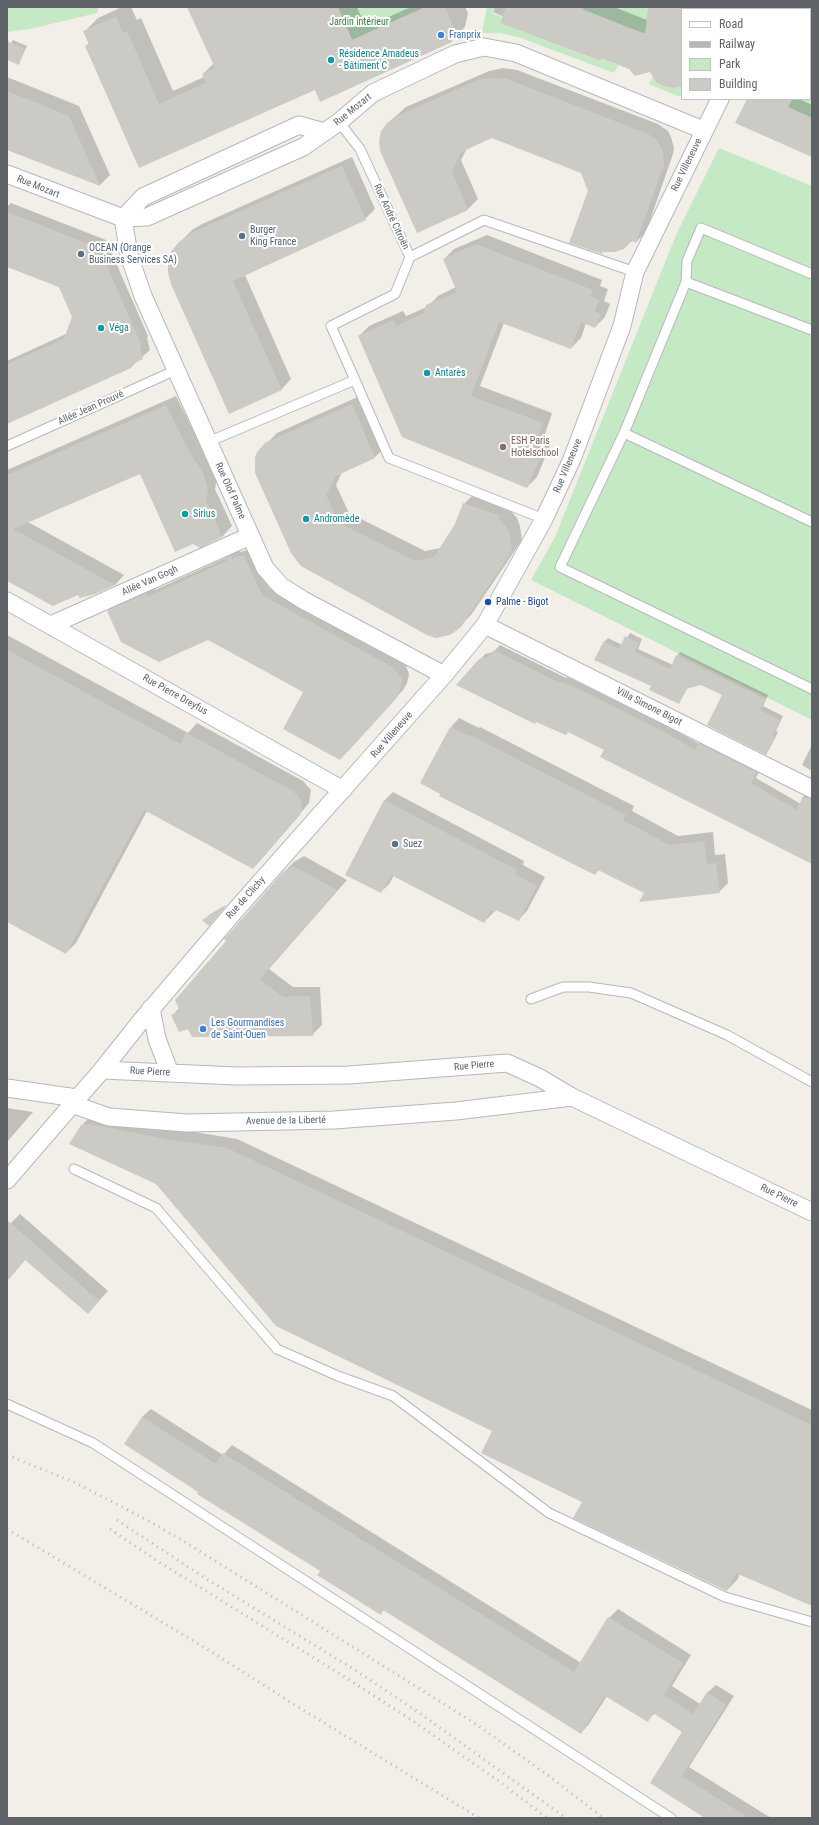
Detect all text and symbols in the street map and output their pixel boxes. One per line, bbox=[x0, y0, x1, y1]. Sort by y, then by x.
legend bbox=[681, 8, 811, 100]
park label: Jardin intérieur bbox=[329, 16, 389, 28]
text: Road bbox=[719, 17, 743, 31]
place label: Franprix bbox=[449, 29, 481, 41]
marker: Franprix bbox=[436, 30, 446, 40]
text: Railway bbox=[719, 37, 755, 51]
place label: Résidence Amadeus - Bâtiment C bbox=[339, 48, 419, 72]
marker: Résidence Amadeus - Bâtiment C bbox=[326, 55, 336, 65]
text: Park bbox=[719, 57, 740, 71]
text: Building bbox=[719, 77, 757, 91]
street label: Rue Mozart bbox=[332, 91, 374, 129]
street label: Rue Villeneuve bbox=[669, 136, 705, 194]
street label: Rue Mozart bbox=[15, 173, 61, 201]
street label: Rue André Citroën bbox=[371, 182, 411, 252]
place label: Burger King France bbox=[250, 224, 296, 248]
marker: Burger King France bbox=[237, 231, 247, 241]
place label: OCEAN (Orange Business Services SA) bbox=[89, 242, 177, 266]
marker: OCEAN (Orange Business Services SA) bbox=[76, 249, 86, 259]
place label: Véga bbox=[109, 322, 129, 334]
marker: Véga bbox=[96, 323, 106, 333]
place label: Antarès bbox=[435, 367, 466, 379]
marker: Antarès bbox=[422, 368, 432, 378]
street label: Allée Jean Prouvé bbox=[56, 388, 126, 428]
place label: ESH Paris Hotelschool bbox=[511, 435, 559, 458]
street label: Rue Villeneuve bbox=[551, 437, 585, 495]
marker: ESH Paris Hotelschool bbox=[498, 442, 508, 452]
street label: Rue Olof Palme bbox=[212, 461, 248, 521]
place label: Sirius bbox=[193, 508, 215, 520]
marker: Sirius bbox=[180, 509, 190, 519]
place label: Andromède bbox=[314, 513, 359, 525]
marker: Andromède bbox=[301, 514, 311, 524]
street label: Allée Van Gogh bbox=[120, 563, 180, 599]
place label: Palme - Bigot bbox=[496, 596, 549, 608]
marker: Palme - Bigot bbox=[483, 597, 493, 607]
street label: Rue Pierre Dreyfus bbox=[140, 672, 210, 718]
street label: Villa Simone Bigot bbox=[614, 685, 684, 729]
street label: Rue Villeneuve bbox=[369, 709, 415, 761]
place label: Suez bbox=[403, 838, 422, 850]
marker: Suez bbox=[390, 839, 400, 849]
street label: Rue de Clichy bbox=[224, 874, 268, 922]
place label: Les Gourmandises de Saint-Ouen bbox=[211, 1017, 284, 1040]
marker: Les Gourmandises de Saint-Ouen bbox=[198, 1024, 208, 1034]
street label: Rue Pierre bbox=[453, 1058, 495, 1074]
street label: Rue Pierre bbox=[130, 1065, 170, 1079]
street label: Avenue de la Liberté bbox=[246, 1114, 326, 1128]
street label: Rue Pierre bbox=[758, 1182, 800, 1210]

